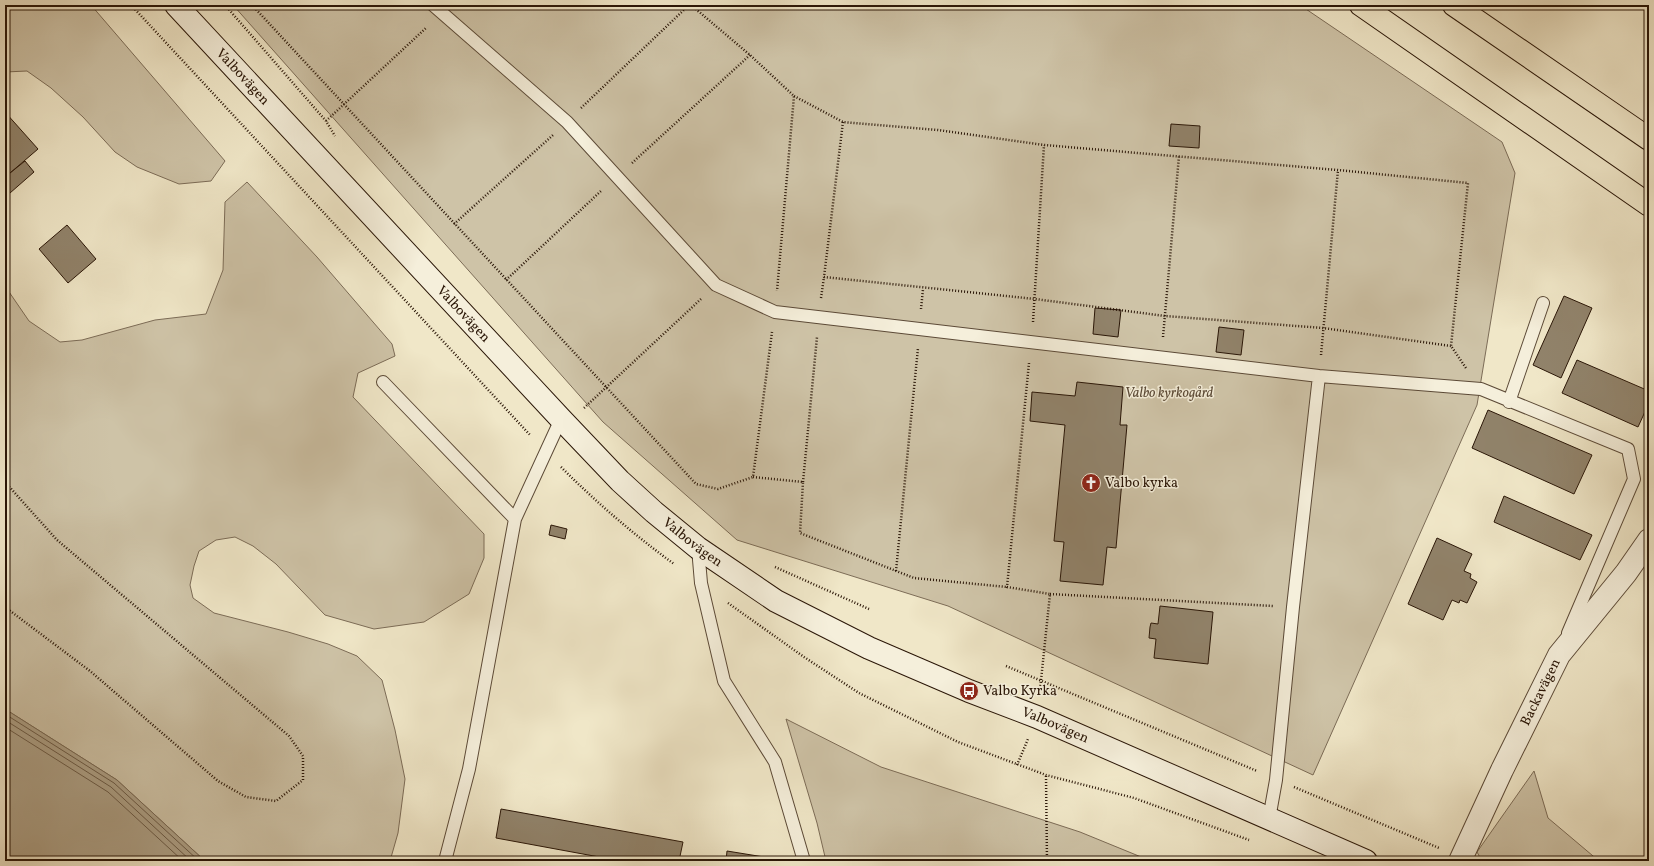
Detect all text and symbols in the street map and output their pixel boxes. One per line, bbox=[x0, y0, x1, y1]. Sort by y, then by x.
street label: Valbovägen bbox=[212, 44, 274, 109]
street label: Valbovägen bbox=[432, 282, 495, 347]
park label: Valbo kyrkogård bbox=[1125, 384, 1214, 403]
church icon: Valbo kyrka bbox=[1080, 472, 1102, 494]
place label: Valbo kyrka bbox=[1105, 474, 1178, 493]
street label: Valbovägen bbox=[658, 513, 726, 571]
street label: Backavägen bbox=[1516, 656, 1565, 729]
bus stop icon: Valbo Kyrka bbox=[958, 680, 980, 702]
place label: Valbo Kyrka bbox=[983, 682, 1057, 701]
street label: Valbovägen bbox=[1019, 703, 1092, 748]

